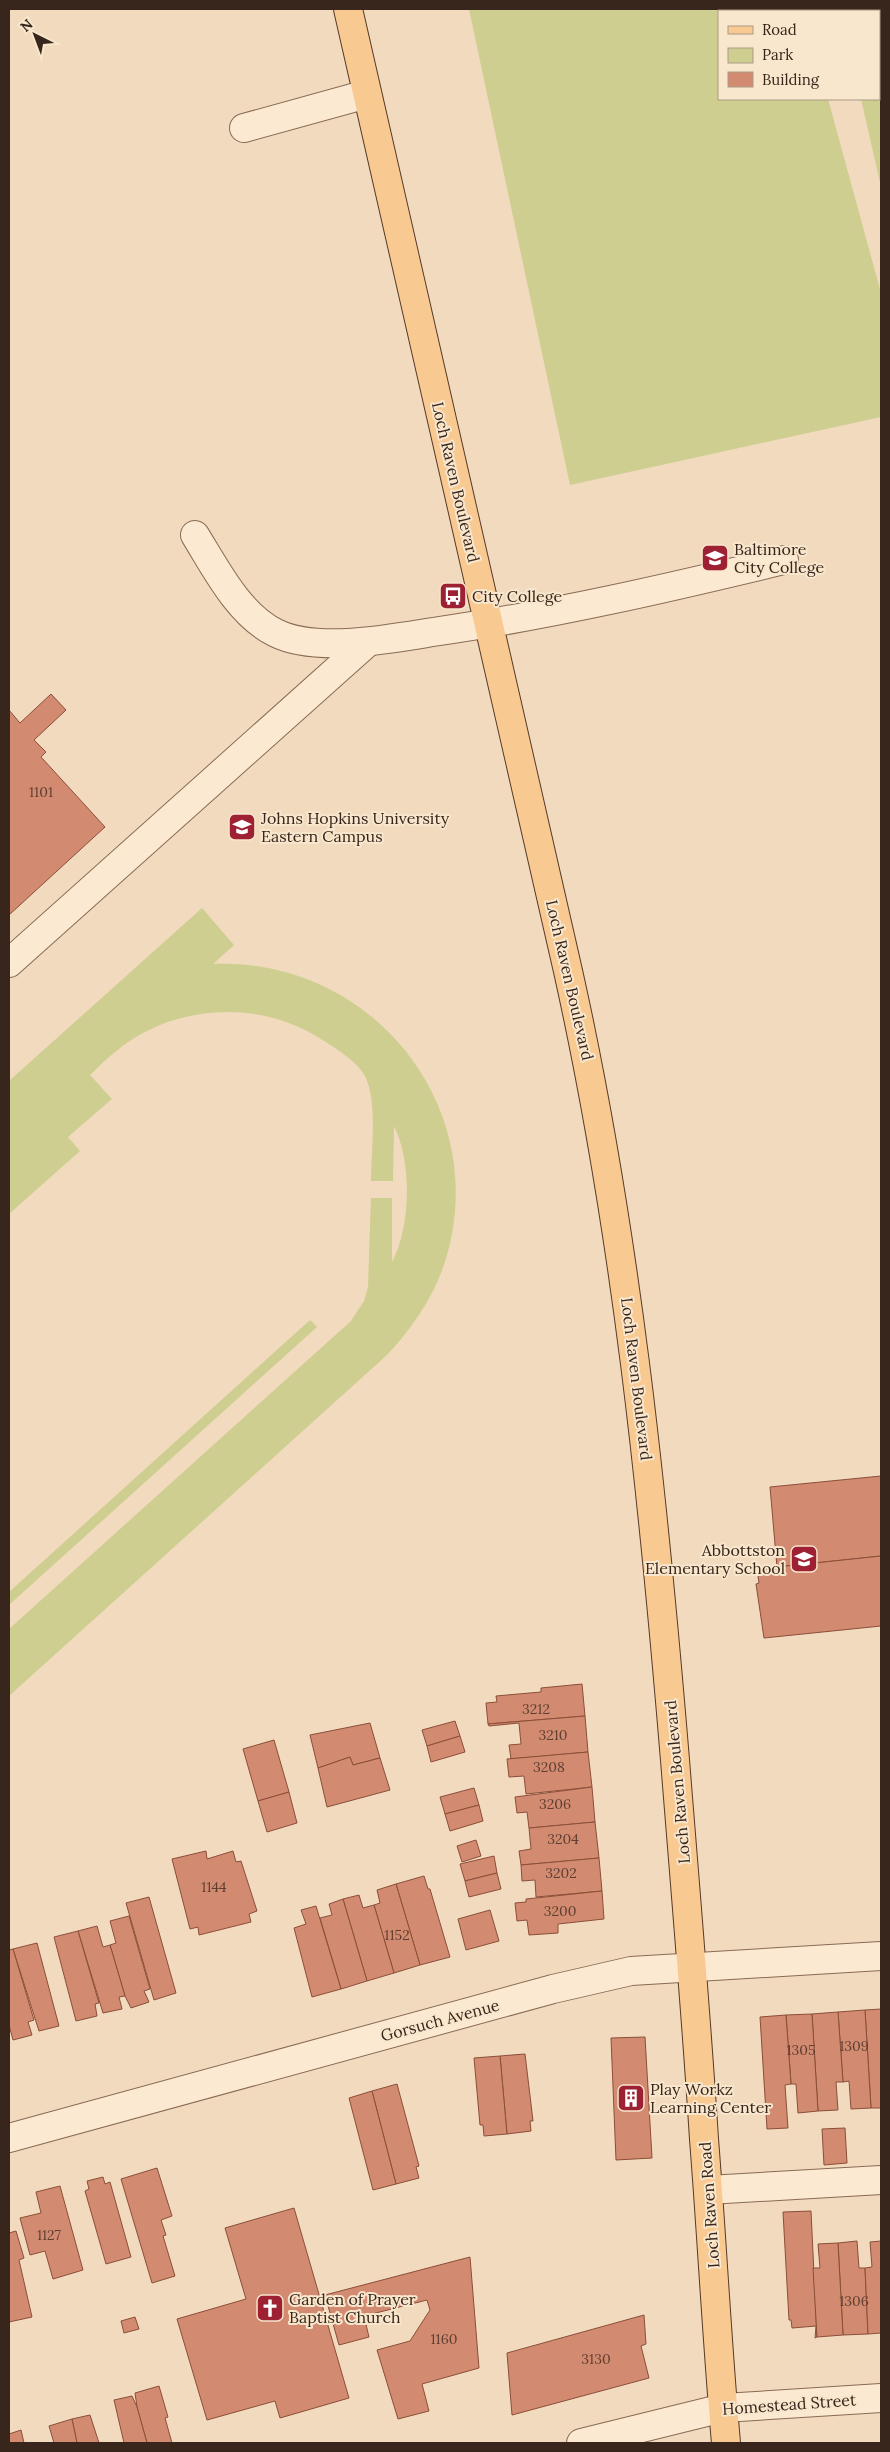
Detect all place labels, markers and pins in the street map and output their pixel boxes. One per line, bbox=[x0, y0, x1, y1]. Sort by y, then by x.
place label: Baltimore City College bbox=[734, 539, 825, 577]
school or university icon: Baltimore City College bbox=[700, 543, 730, 573]
bus stop icon: City College bbox=[438, 581, 468, 611]
place label: City College bbox=[472, 586, 563, 606]
place label: Johns Hopkins University Eastern Campus bbox=[260, 808, 450, 846]
school or university icon: Johns Hopkins University Eastern Campus bbox=[227, 812, 257, 842]
place label: Abbottston Elementary School bbox=[645, 1540, 785, 1578]
school or university icon: Abbottston Elementary School bbox=[789, 1544, 819, 1574]
place label: Play Workz Learning Center bbox=[650, 2079, 771, 2117]
building icon: Play Workz Learning Center bbox=[616, 2083, 646, 2113]
place label: Garden of Prayer Baptist Church bbox=[289, 2289, 416, 2327]
church icon: Garden of Prayer Baptist Church bbox=[255, 2293, 285, 2323]

